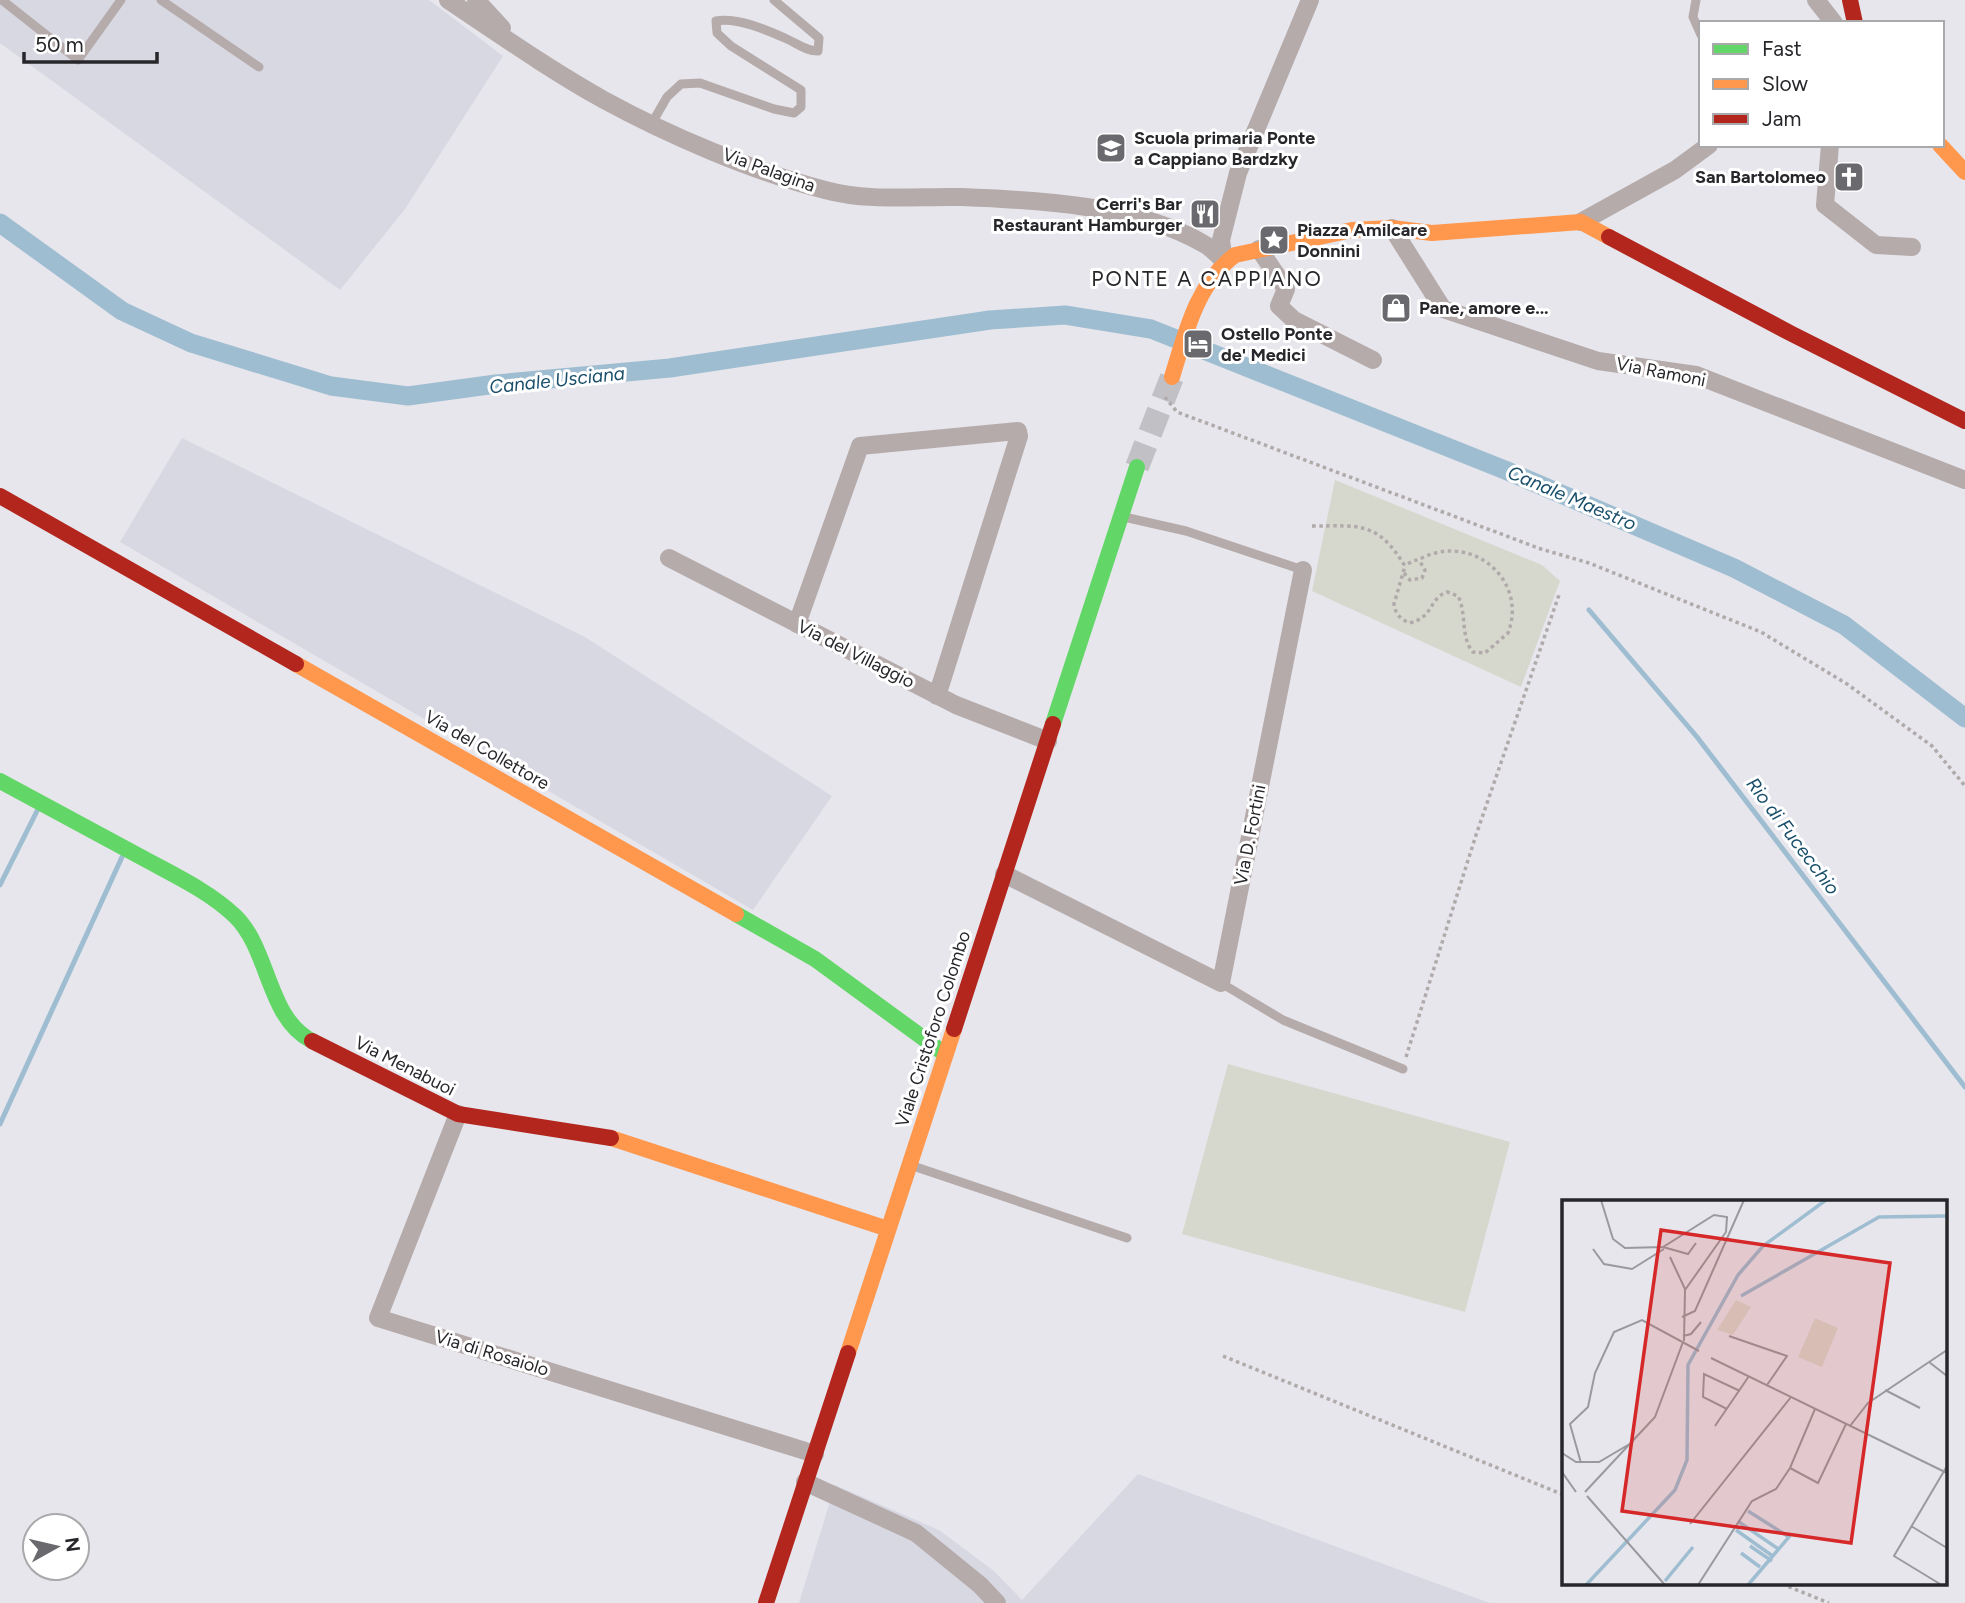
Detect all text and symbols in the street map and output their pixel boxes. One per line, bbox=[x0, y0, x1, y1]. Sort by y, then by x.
scale bar bbox=[24, 21, 158, 65]
legend bbox=[1699, 21, 1944, 147]
text: 50 m bbox=[35, 32, 84, 57]
text: Fast bbox=[1762, 36, 1802, 61]
text: Slow bbox=[1762, 71, 1808, 96]
text: Jam bbox=[1762, 106, 1801, 131]
place label: Scuola primaria Ponte a Cappiano Bardzky bbox=[1134, 127, 1315, 170]
school or university icon: Scuola primaria Ponte a Cappiano Bardzky bbox=[1094, 131, 1128, 165]
street label: Via Palagina bbox=[720, 143, 818, 197]
church icon: San Bartolomeo bbox=[1832, 160, 1866, 194]
place label: San Bartolomeo bbox=[1695, 166, 1826, 188]
place label: Cerri's Bar Restaurant Hamburger bbox=[993, 193, 1182, 236]
restaurant icon: Cerri's Bar Restaurant Hamburger bbox=[1188, 197, 1222, 231]
place label: Piazza Amilcare Donnini bbox=[1297, 219, 1427, 262]
place icon: Piazza Amilcare Donnini bbox=[1257, 223, 1291, 257]
district label: PONTE A CAPPIANO bbox=[1091, 266, 1323, 291]
shop icon: Pane, amore e... bbox=[1379, 291, 1413, 325]
place label: Pane, amore e... bbox=[1419, 297, 1549, 319]
place label: Ostello Ponte de' Medici bbox=[1221, 323, 1333, 366]
hotel icon: Ostello Ponte de' Medici bbox=[1181, 327, 1215, 361]
street label: Via Ramoni bbox=[1614, 353, 1708, 391]
water label: Canale Usciana bbox=[488, 361, 626, 399]
water label: Canale Maestro bbox=[1504, 461, 1640, 535]
street label: Via del Villaggio bbox=[794, 615, 918, 693]
street label: Via del Collettore bbox=[421, 705, 553, 795]
water label: Rio di Fucecchio bbox=[1742, 773, 1844, 899]
street label: Via D. Fortini bbox=[1229, 783, 1271, 887]
street label: Viale Cristoforo Colombo bbox=[891, 928, 975, 1130]
street label: Via Menabuoi bbox=[351, 1031, 459, 1101]
inset map bbox=[1562, 1200, 1948, 1586]
street label: Via di Rosaiolo bbox=[432, 1325, 552, 1381]
north arrow bbox=[21, 1512, 91, 1582]
text: N bbox=[60, 1536, 85, 1554]

